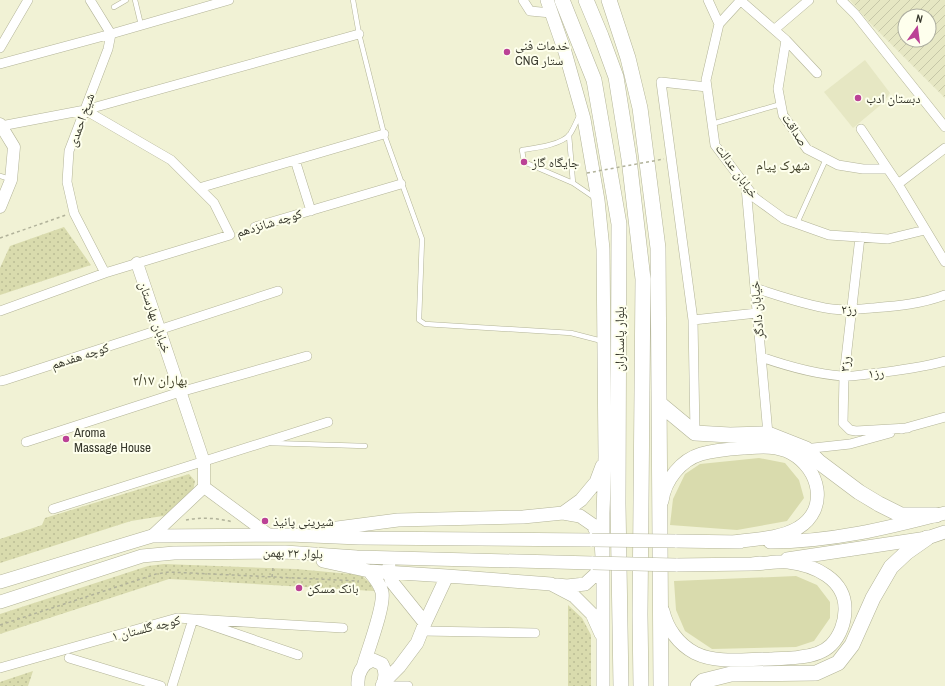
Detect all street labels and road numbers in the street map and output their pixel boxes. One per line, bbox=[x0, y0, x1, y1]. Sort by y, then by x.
street label: شیخ احمدی bbox=[63, 91, 99, 149]
street label: صداقت bbox=[778, 110, 812, 150]
street label: خیابان عدالت bbox=[712, 141, 762, 201]
street label: کوچه شانزدهم bbox=[234, 205, 305, 241]
street label: خیابان بهارستان bbox=[135, 279, 175, 355]
street label: خیابان دادگر bbox=[746, 280, 768, 341]
street label: رز۲ bbox=[841, 300, 857, 318]
street label: بلوار پاسداران bbox=[611, 306, 628, 372]
street label: کوچه هفدهم bbox=[49, 338, 112, 373]
street label: رز۳ bbox=[836, 355, 854, 373]
street label: رز۱ bbox=[867, 364, 885, 382]
street label: بلوار ۲۲ بهمن bbox=[263, 543, 323, 563]
street label: کوچه گلستان ۱ bbox=[110, 611, 183, 645]

